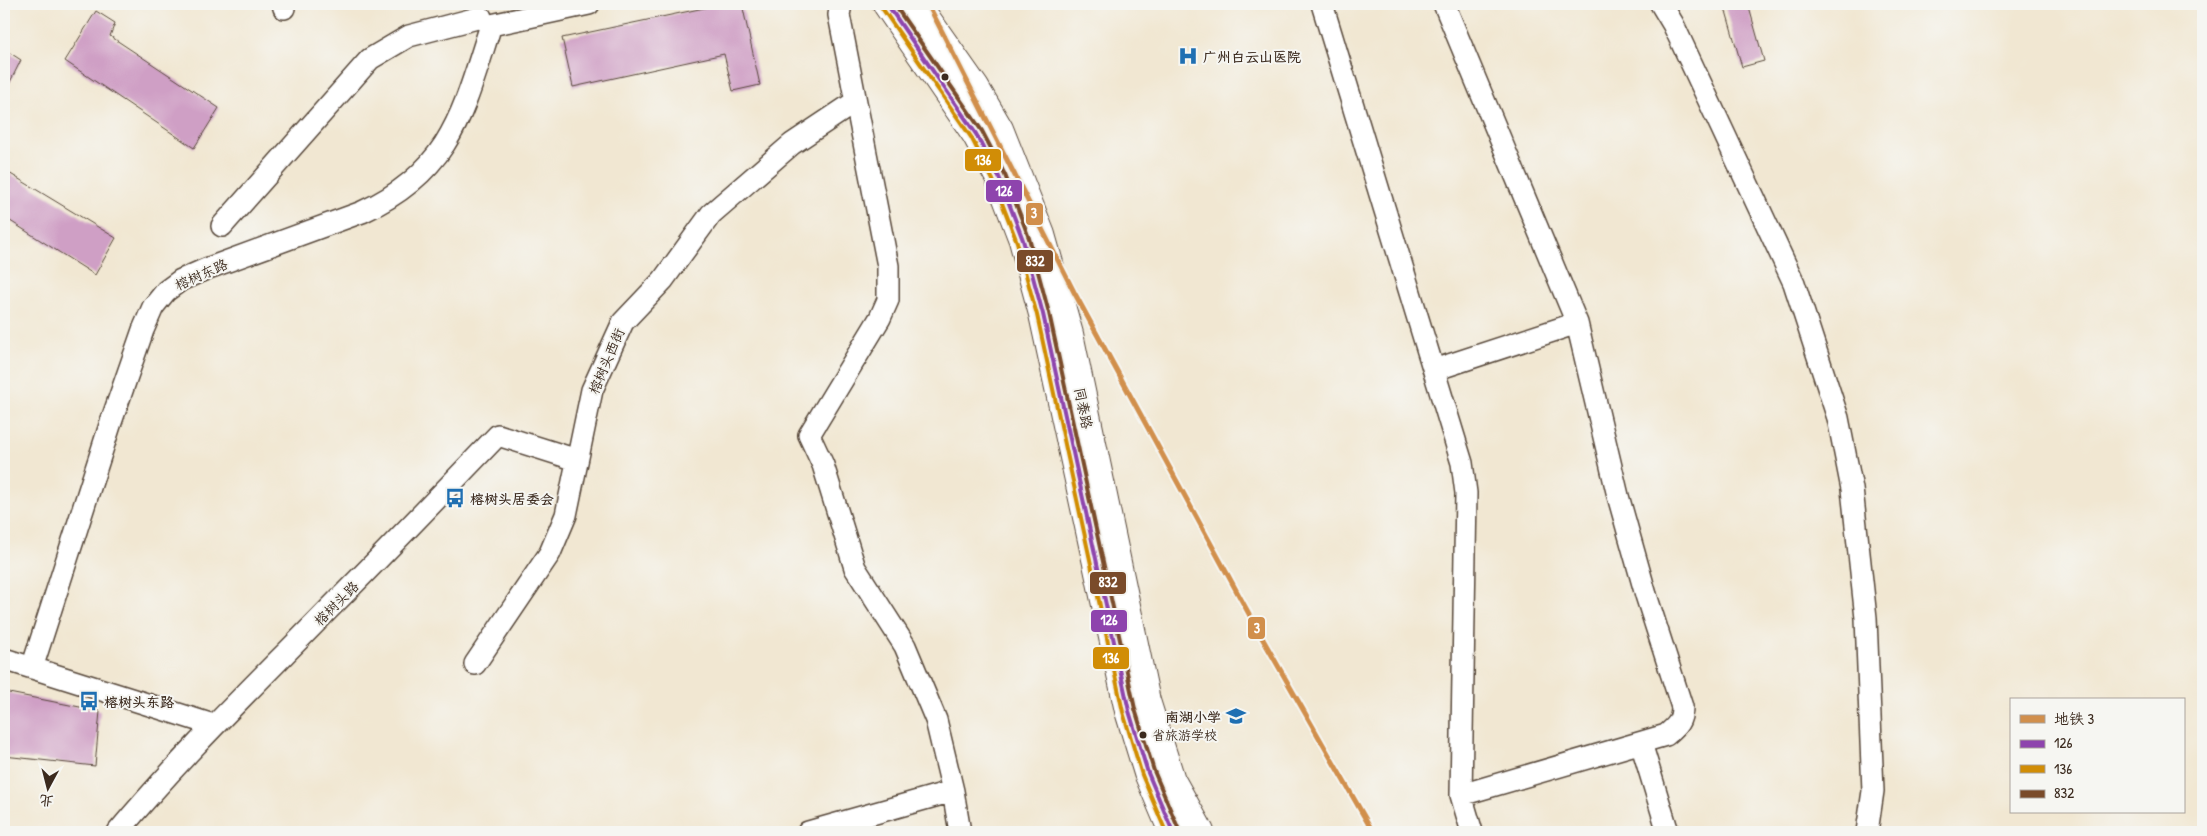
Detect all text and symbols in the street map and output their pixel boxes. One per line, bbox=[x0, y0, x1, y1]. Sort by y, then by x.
hospital icon: 广州白云山医院 bbox=[1177, 45, 1199, 67]
place label: 广州白云山医院 bbox=[1203, 47, 1301, 66]
unlabelled marker bbox=[940, 72, 950, 82]
line badge: 136 bbox=[964, 148, 1002, 172]
text: 136 bbox=[975, 150, 992, 169]
line badge: 126 bbox=[985, 179, 1023, 203]
text: 126 bbox=[995, 181, 1013, 200]
line badge: 3 bbox=[1025, 202, 1044, 226]
text: 3 bbox=[1031, 203, 1038, 222]
line badge: 832 bbox=[1016, 249, 1054, 273]
text: 832 bbox=[1026, 251, 1045, 270]
street label: 榕树东路 bbox=[172, 254, 230, 294]
street label: 榕树头西街 bbox=[584, 325, 628, 397]
street label: 同泰路 bbox=[1071, 386, 1097, 430]
bus stop icon: 榕树头居委会 bbox=[444, 487, 466, 509]
place label: 榕树头居委会 bbox=[470, 489, 554, 508]
line badge: 832 bbox=[1089, 571, 1127, 595]
text: 832 bbox=[1099, 572, 1118, 591]
street label: 榕树头路 bbox=[309, 576, 363, 630]
line badge: 126 bbox=[1090, 609, 1128, 633]
text: 126 bbox=[1100, 610, 1118, 629]
line badge: 3 bbox=[1247, 616, 1266, 640]
text: 3 bbox=[1254, 618, 1261, 637]
line badge: 136 bbox=[1092, 646, 1130, 670]
text: 136 bbox=[1103, 648, 1120, 667]
bus stop icon: 榕树头东路 bbox=[78, 690, 100, 712]
place label: 榕树头东路 bbox=[104, 692, 174, 711]
legend bbox=[2010, 698, 2184, 814]
school or university icon: 南湖小学 bbox=[1225, 705, 1247, 727]
place label: 南湖小学 bbox=[1165, 707, 1221, 726]
text: 地铁 3 bbox=[2054, 708, 2094, 729]
place label: 省旅游学校 bbox=[1152, 726, 1217, 744]
marker: 省旅游学校 bbox=[1138, 730, 1148, 740]
text: 126 bbox=[2054, 732, 2072, 753]
text: 136 bbox=[2054, 758, 2072, 779]
north arrow bbox=[22, 764, 72, 814]
text: 832 bbox=[2054, 782, 2074, 803]
text: 北 bbox=[38, 791, 54, 812]

